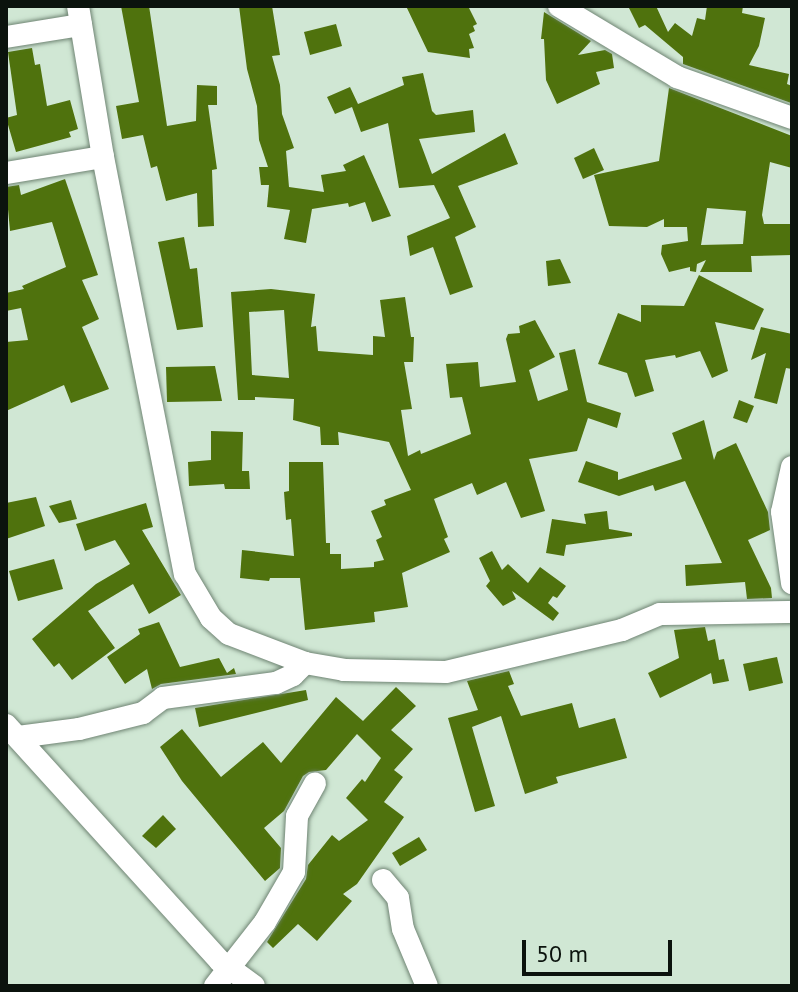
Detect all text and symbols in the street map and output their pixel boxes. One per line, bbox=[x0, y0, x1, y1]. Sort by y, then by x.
scale bar bbox=[526, 924, 676, 974]
text: 50 m bbox=[536, 938, 588, 969]

